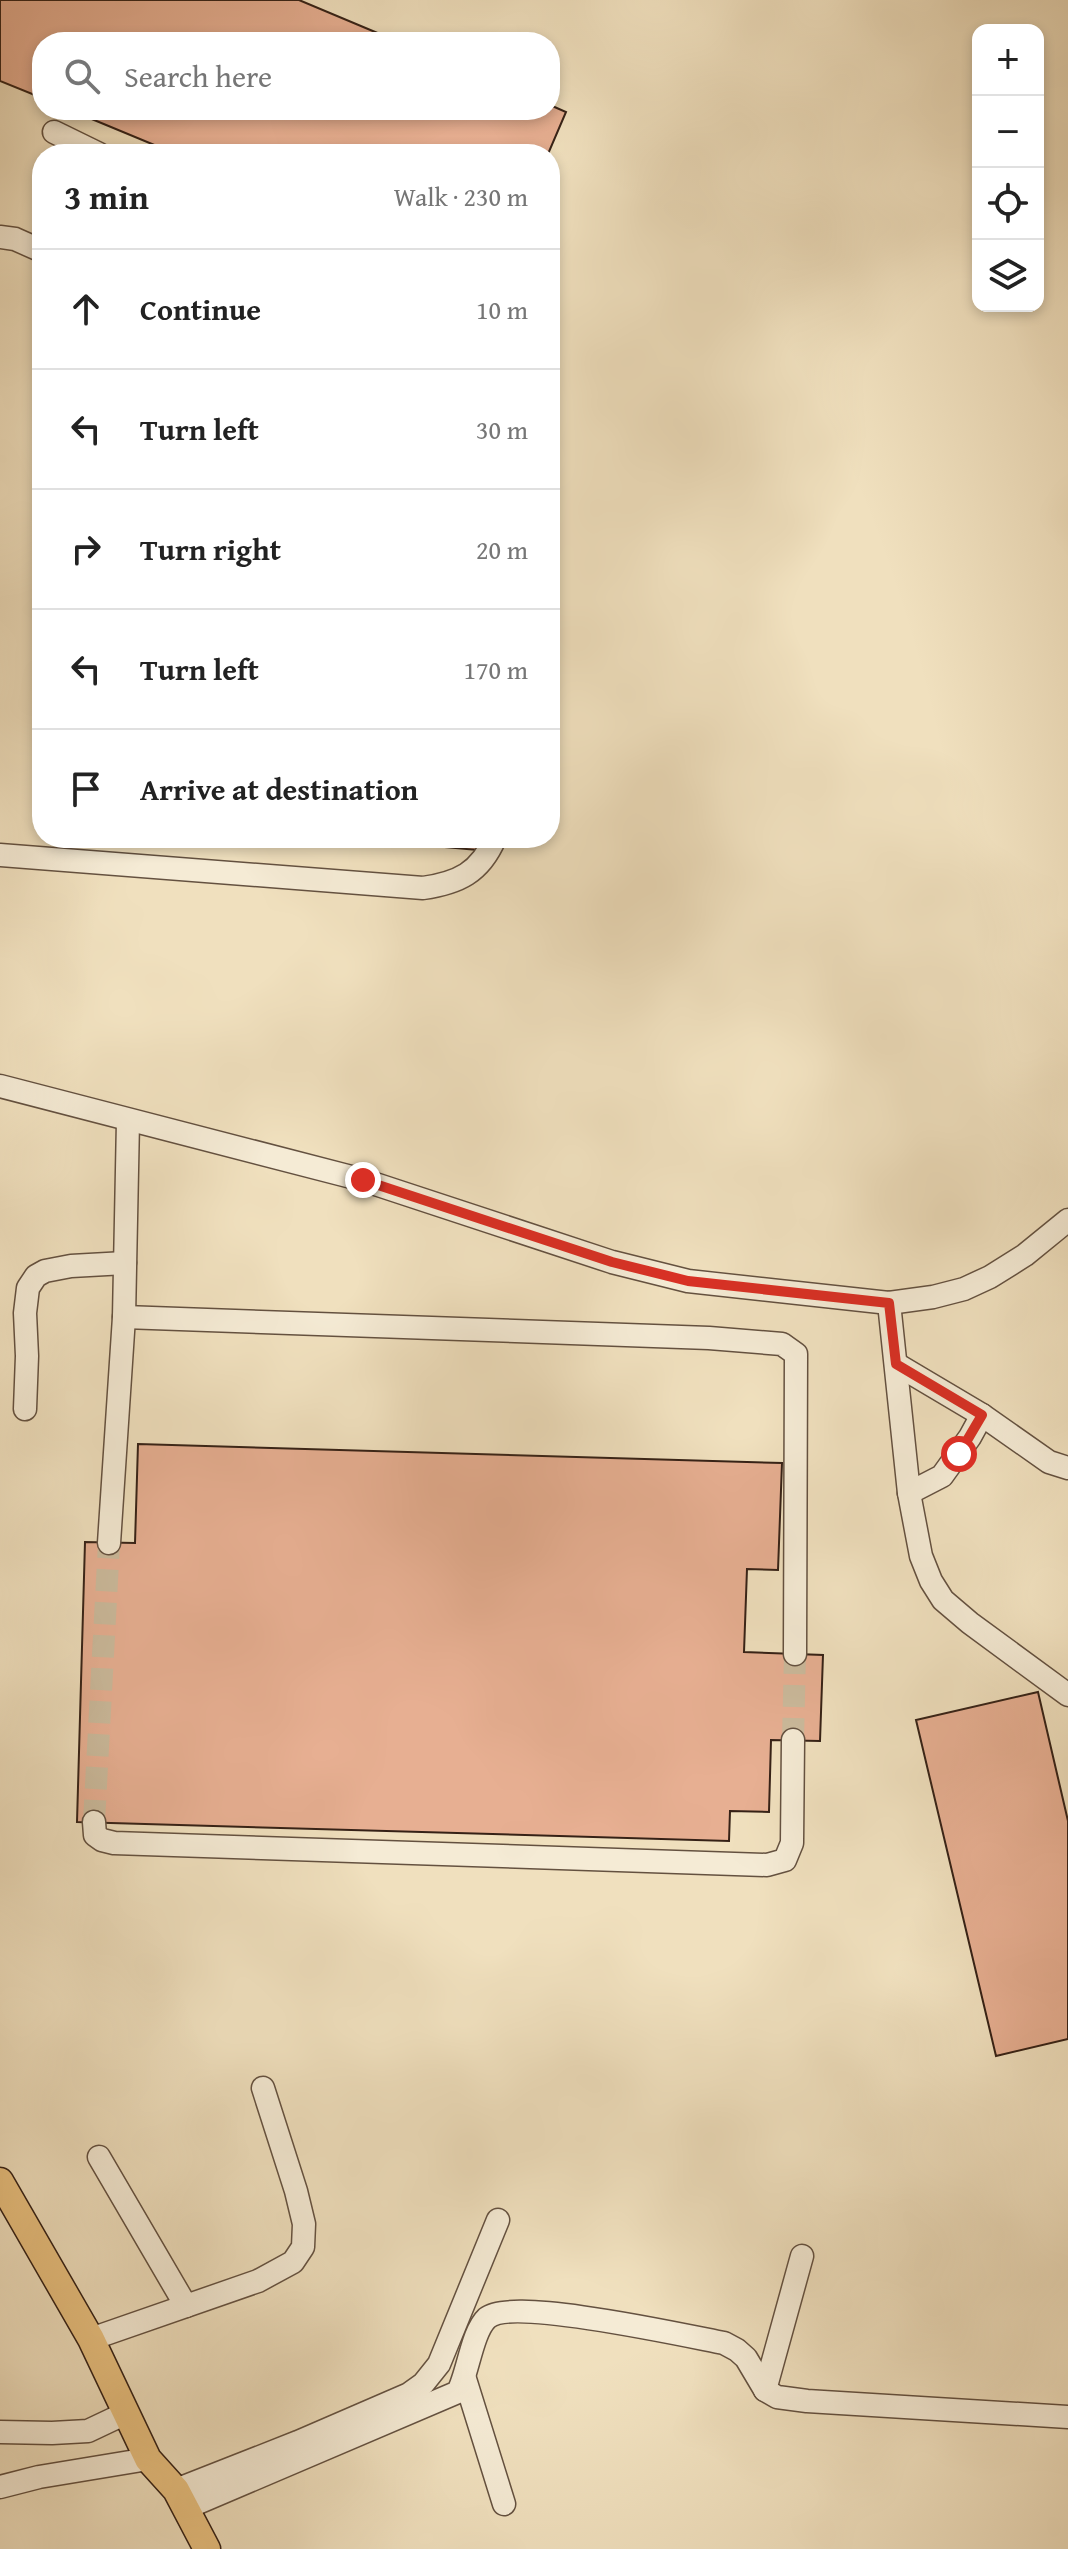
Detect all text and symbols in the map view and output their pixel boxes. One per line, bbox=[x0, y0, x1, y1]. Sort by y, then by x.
map controls bbox=[972, 24, 1044, 312]
button: + bbox=[972, 24, 1044, 96]
search box bbox=[32, 32, 560, 120]
icon: search bbox=[60, 54, 104, 98]
text: Search here bbox=[124, 54, 272, 98]
button: − bbox=[972, 96, 1044, 168]
button: locate bbox=[972, 168, 1044, 240]
text: 3 min bbox=[64, 172, 149, 221]
text: Walk · 230 m bbox=[394, 177, 528, 216]
button: layers bbox=[972, 240, 1044, 312]
icon: ahead bbox=[64, 287, 108, 331]
text: Continue bbox=[140, 287, 261, 331]
text: 10 m bbox=[476, 290, 528, 329]
icon: left bbox=[64, 407, 108, 451]
text: Turn left bbox=[140, 407, 259, 451]
text: 30 m bbox=[476, 410, 528, 449]
icon: right bbox=[64, 527, 108, 571]
text: Turn right bbox=[140, 527, 281, 571]
text: 20 m bbox=[476, 530, 528, 569]
icon: left bbox=[64, 647, 108, 691]
text: Turn left bbox=[140, 647, 259, 691]
text: 170 m bbox=[463, 650, 528, 689]
icon: arrive bbox=[64, 767, 108, 811]
text: Arrive at destination bbox=[140, 767, 418, 811]
route end bbox=[345, 1162, 381, 1198]
route start bbox=[941, 1436, 977, 1472]

